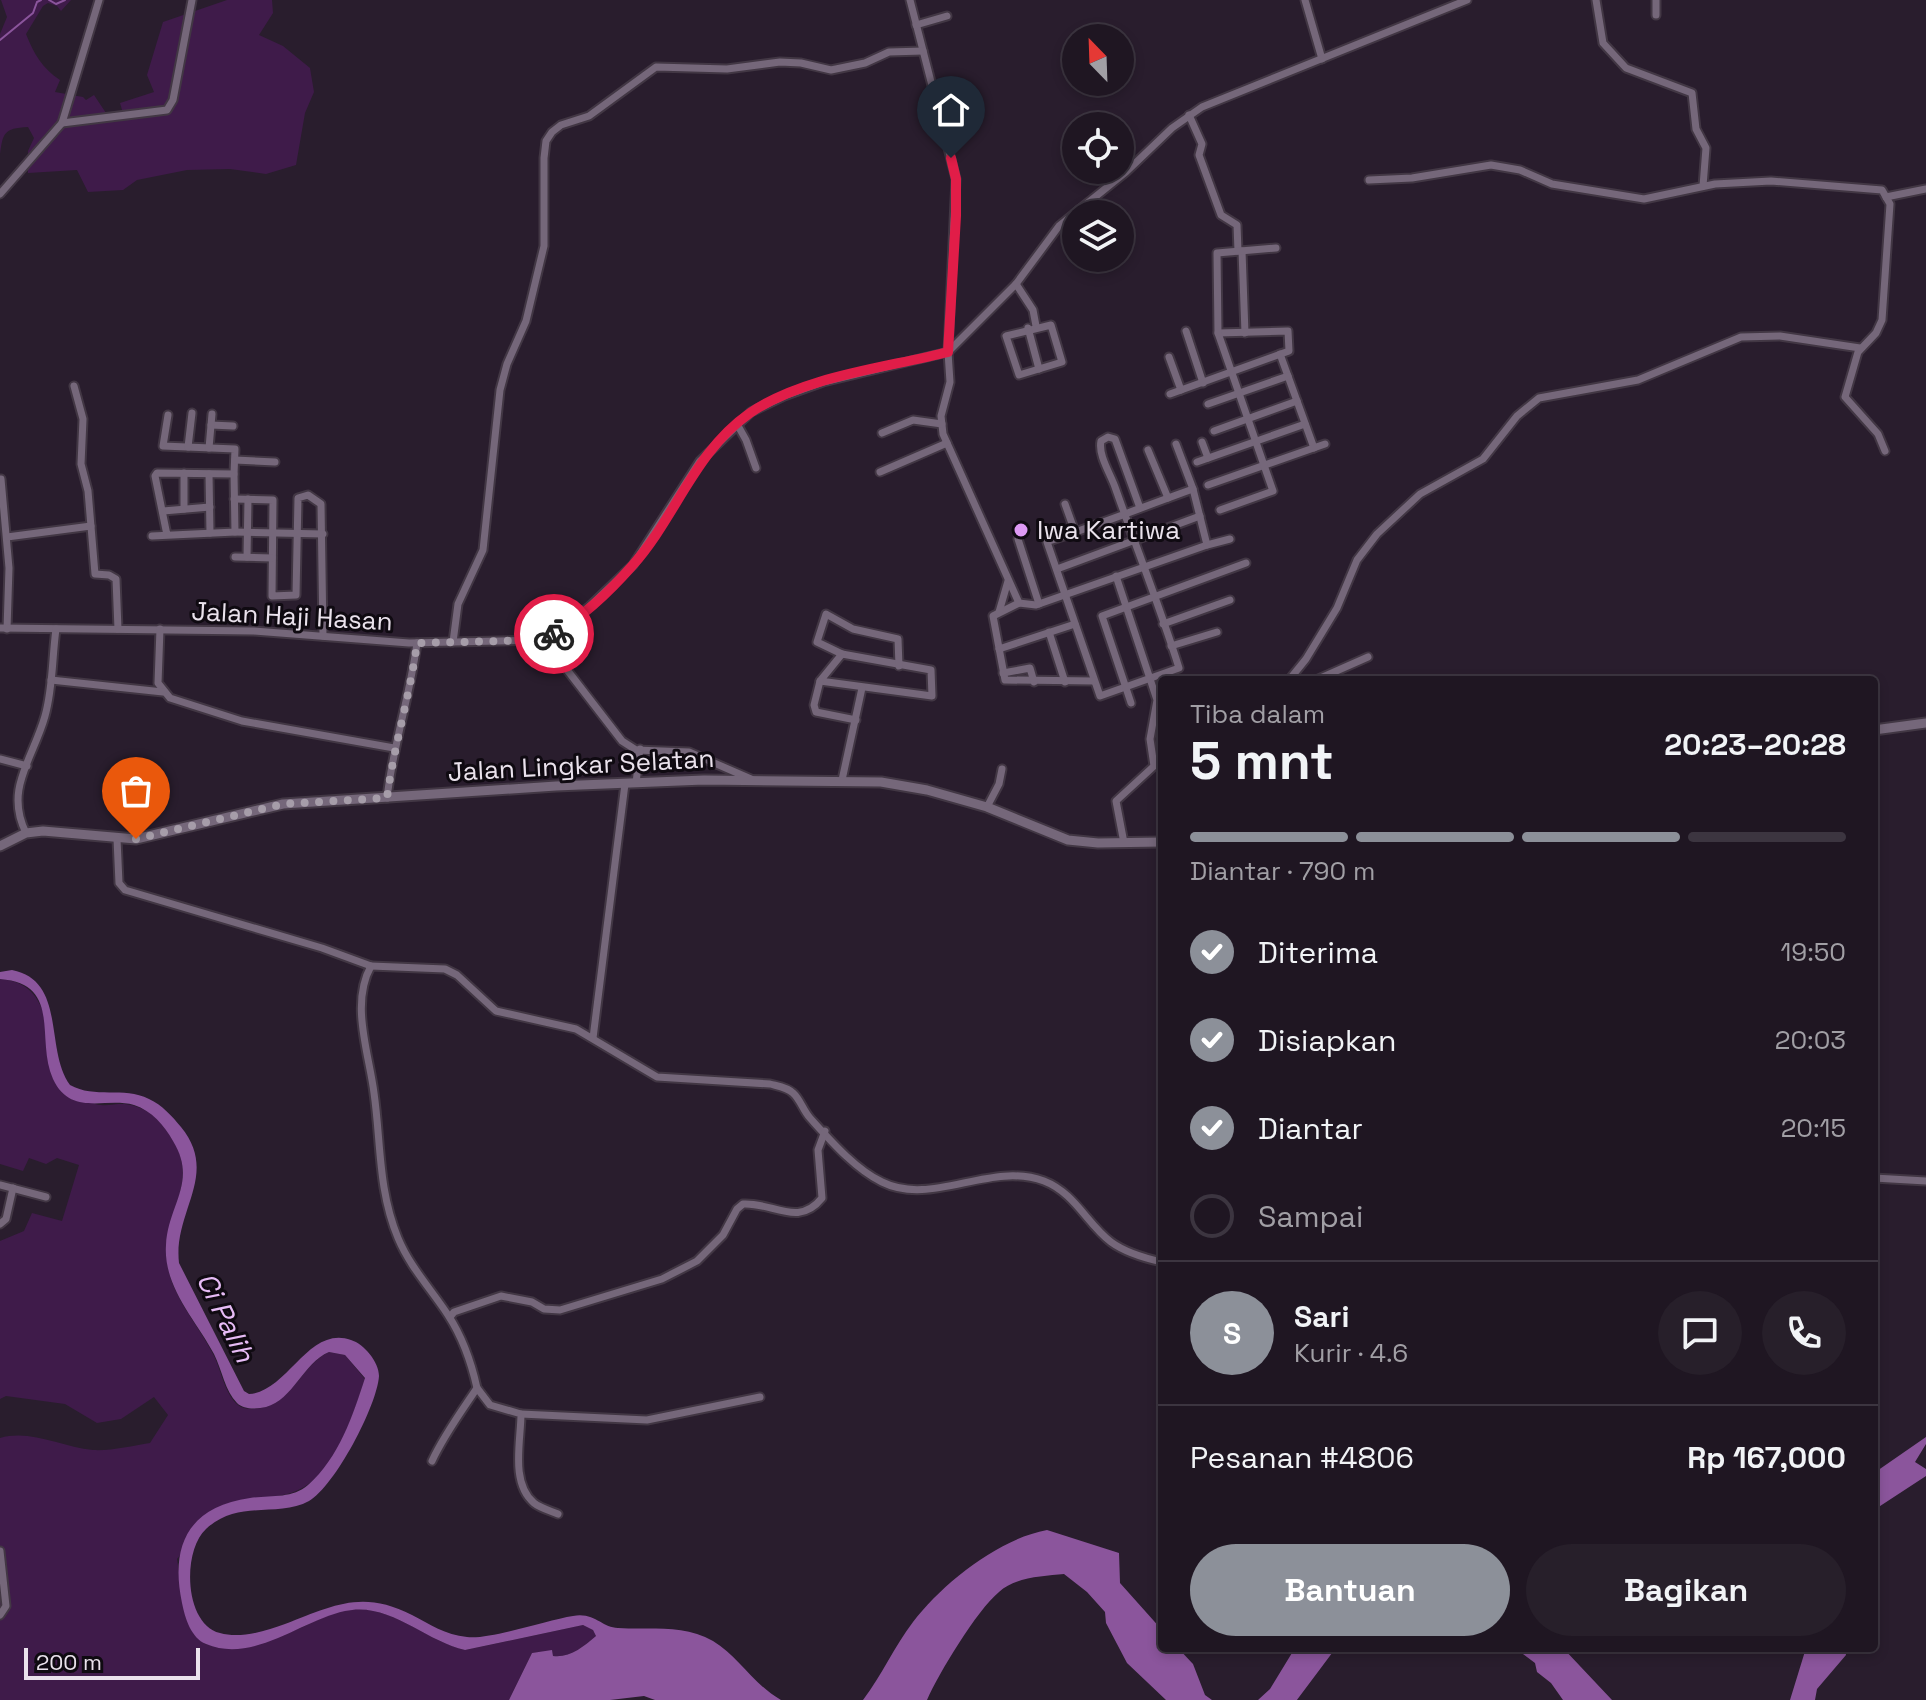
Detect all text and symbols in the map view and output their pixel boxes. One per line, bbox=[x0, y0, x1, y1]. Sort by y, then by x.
north arrow bbox=[1062, 24, 1134, 96]
map controls bbox=[1062, 24, 1134, 272]
pin bbox=[917, 76, 985, 158]
icon: home bbox=[929, 88, 973, 132]
button: locate bbox=[1062, 112, 1134, 184]
button: layers bbox=[1062, 200, 1134, 272]
place label: Iwa Kartiwa bbox=[1037, 513, 1180, 547]
marker: Iwa Kartiwa bbox=[1012, 521, 1030, 539]
street label: Jalan Haji Hasan bbox=[190, 594, 394, 638]
courier bbox=[514, 594, 594, 674]
icon: bike bbox=[532, 612, 576, 656]
text: Tiba dalam bbox=[1190, 697, 1325, 731]
text: 20:23–20:28 bbox=[1664, 725, 1846, 764]
text: 5 mnt bbox=[1190, 728, 1334, 794]
street label: Jalan Lingkar Selatan bbox=[447, 741, 715, 789]
pin bbox=[102, 757, 170, 839]
icon: bag bbox=[114, 769, 158, 813]
text: Diantar · 790 m bbox=[1190, 854, 1375, 888]
icon: check bbox=[1190, 930, 1234, 974]
text: Diterima bbox=[1258, 933, 1378, 972]
text: 19:50 bbox=[1780, 935, 1846, 969]
icon: check bbox=[1190, 1018, 1234, 1062]
text: Disiapkan bbox=[1258, 1021, 1396, 1060]
text: 20:03 bbox=[1775, 1023, 1846, 1057]
icon: check bbox=[1190, 1106, 1234, 1150]
text: Diantar bbox=[1258, 1109, 1363, 1148]
text: 20:15 bbox=[1781, 1111, 1846, 1145]
text: Sampai bbox=[1258, 1197, 1363, 1236]
water label: Ci Palih bbox=[189, 1266, 263, 1369]
button: chat bbox=[1658, 1291, 1742, 1375]
button: phone bbox=[1762, 1291, 1846, 1375]
text: Sari bbox=[1294, 1297, 1349, 1336]
text: S bbox=[1223, 1314, 1241, 1353]
text: Kurir · 4.6 bbox=[1294, 1336, 1408, 1370]
text: Pesanan #4806 bbox=[1190, 1438, 1414, 1477]
text: Rp 167,000 bbox=[1687, 1438, 1846, 1477]
button: Bantuan bbox=[1190, 1544, 1510, 1636]
button: Bagikan bbox=[1526, 1544, 1846, 1636]
scale bar bbox=[24, 1644, 200, 1680]
text: 200 m bbox=[36, 1648, 102, 1676]

